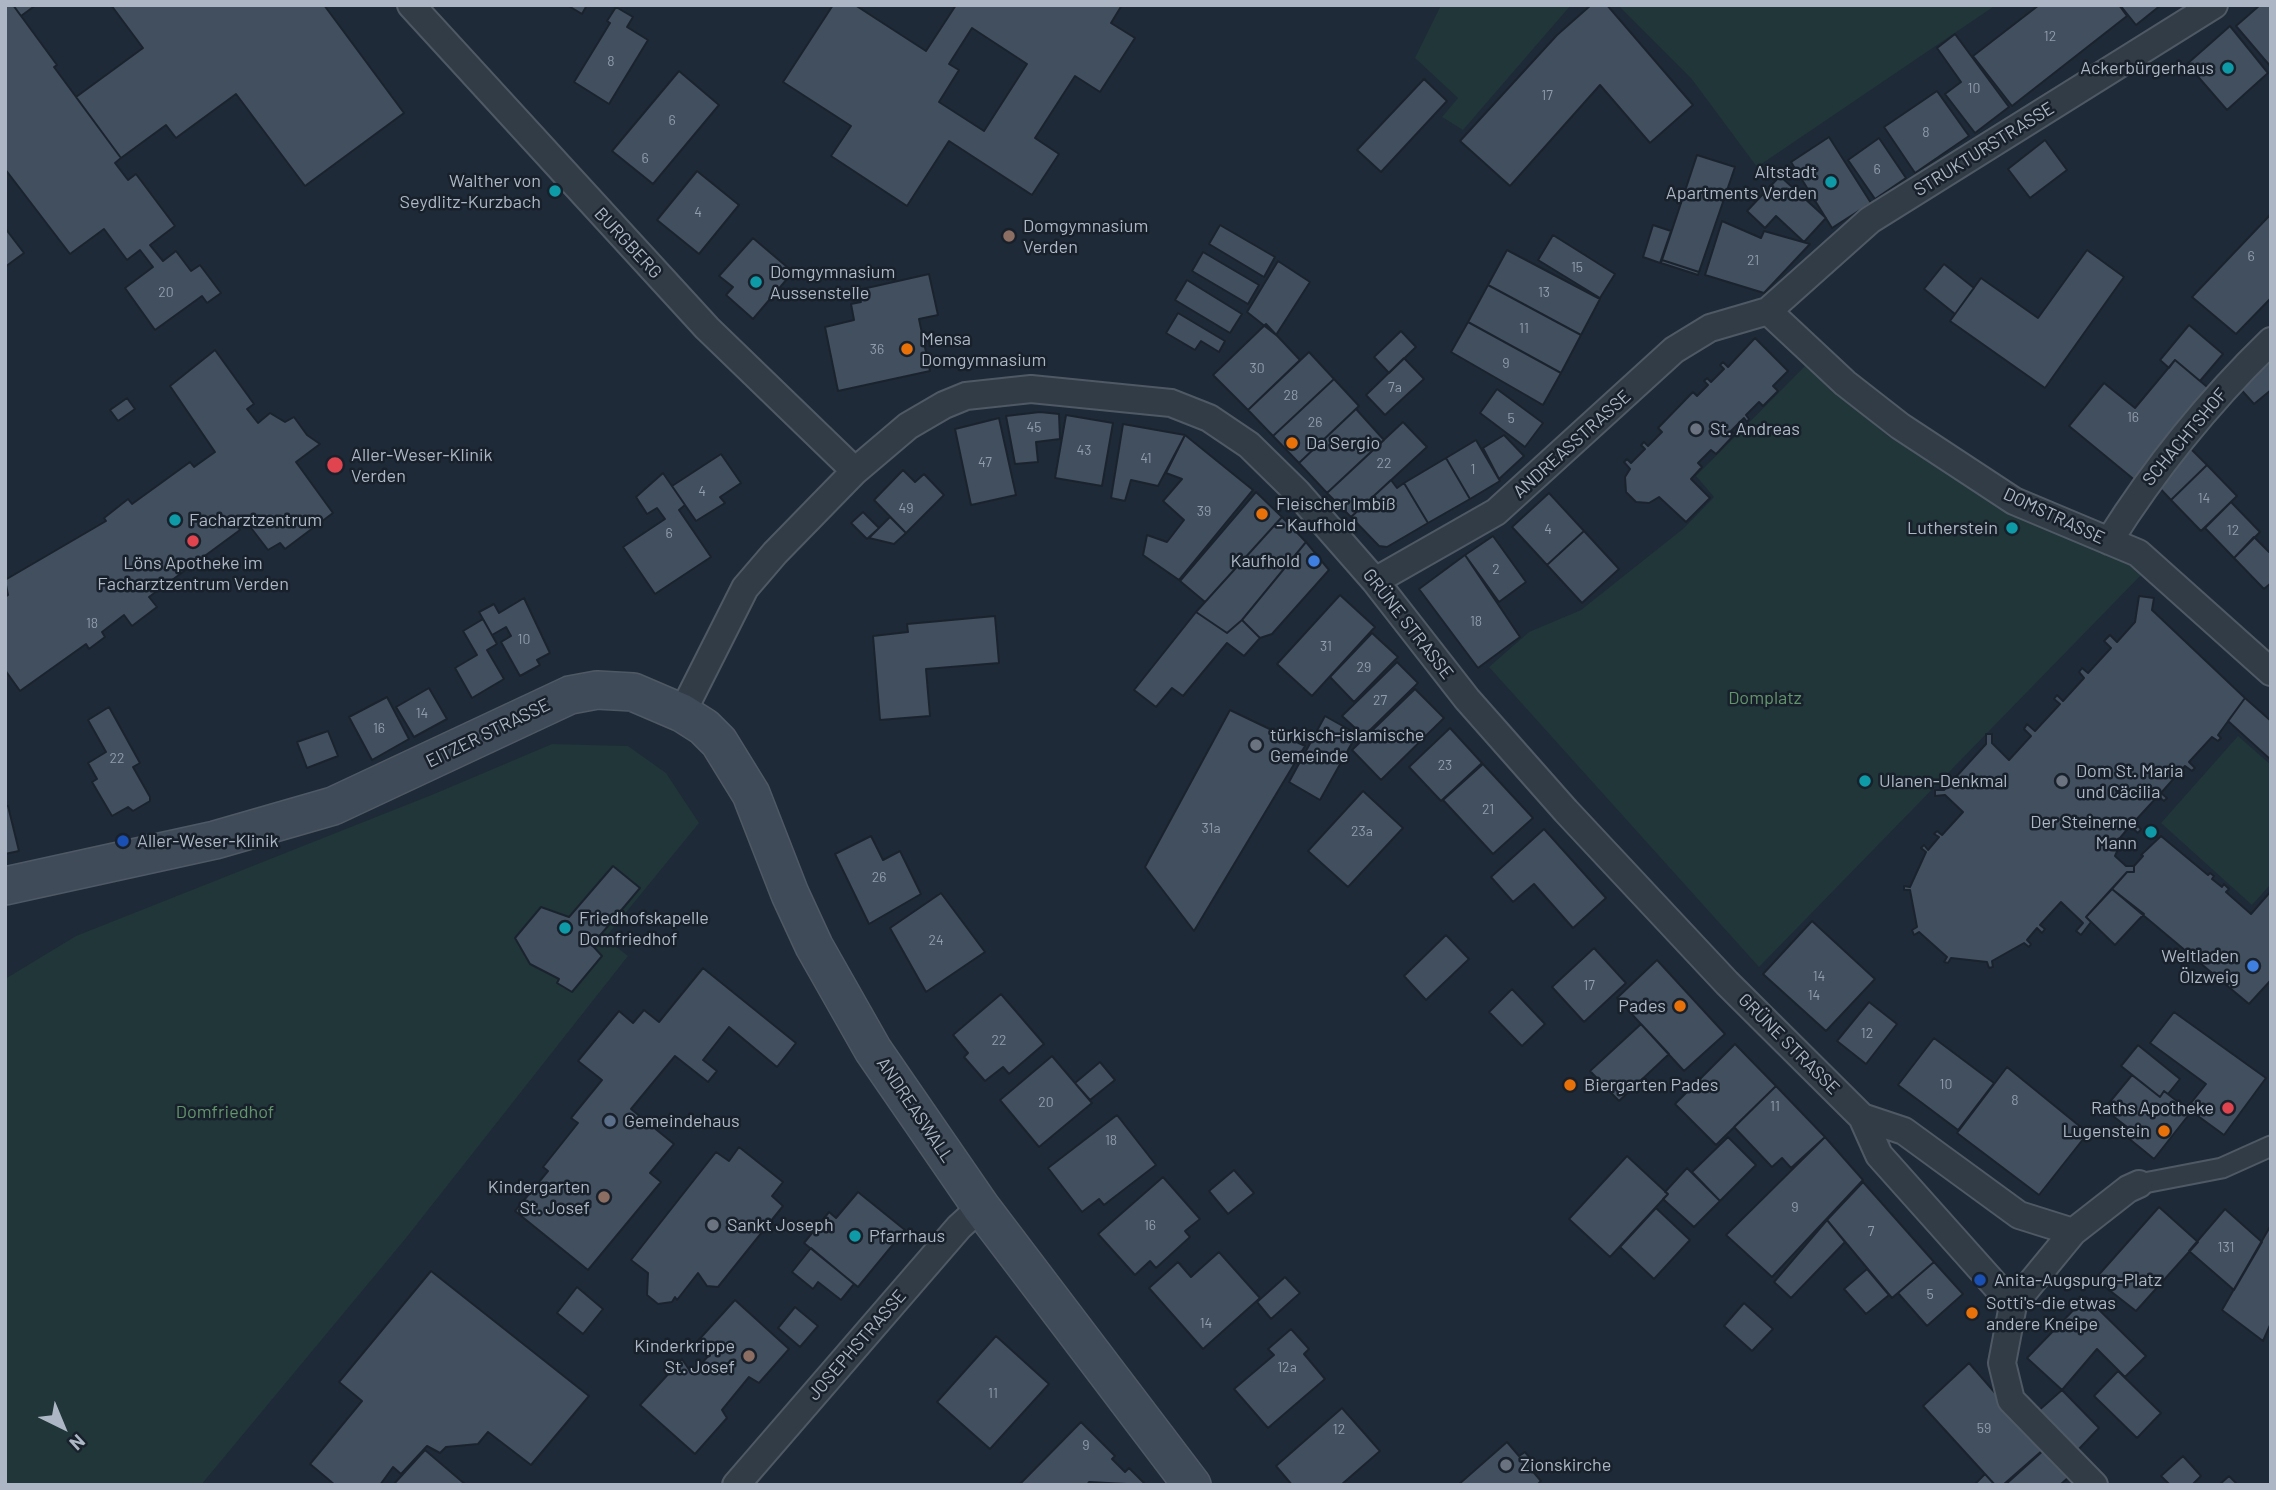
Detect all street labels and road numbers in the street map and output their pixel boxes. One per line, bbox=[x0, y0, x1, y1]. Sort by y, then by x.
street label: STRUKTURSTRASSE bbox=[1910, 97, 2058, 201]
street label: BURGBERG bbox=[590, 203, 666, 283]
street label: SCHACHTSHOF bbox=[2138, 384, 2232, 490]
street label: ANDREASSTRASSE bbox=[1509, 385, 1635, 503]
street label: DOMSTRASSE bbox=[2000, 483, 2108, 549]
street label: GRÜNE STRASSE bbox=[1358, 564, 1458, 684]
street label: EITZER STRASSE bbox=[422, 694, 554, 772]
street label: GRÜNE STRASSE bbox=[1734, 989, 1844, 1099]
street label: ANDREASWALL bbox=[872, 1053, 958, 1167]
street label: JOSEPHSTRASSE bbox=[803, 1285, 911, 1405]

